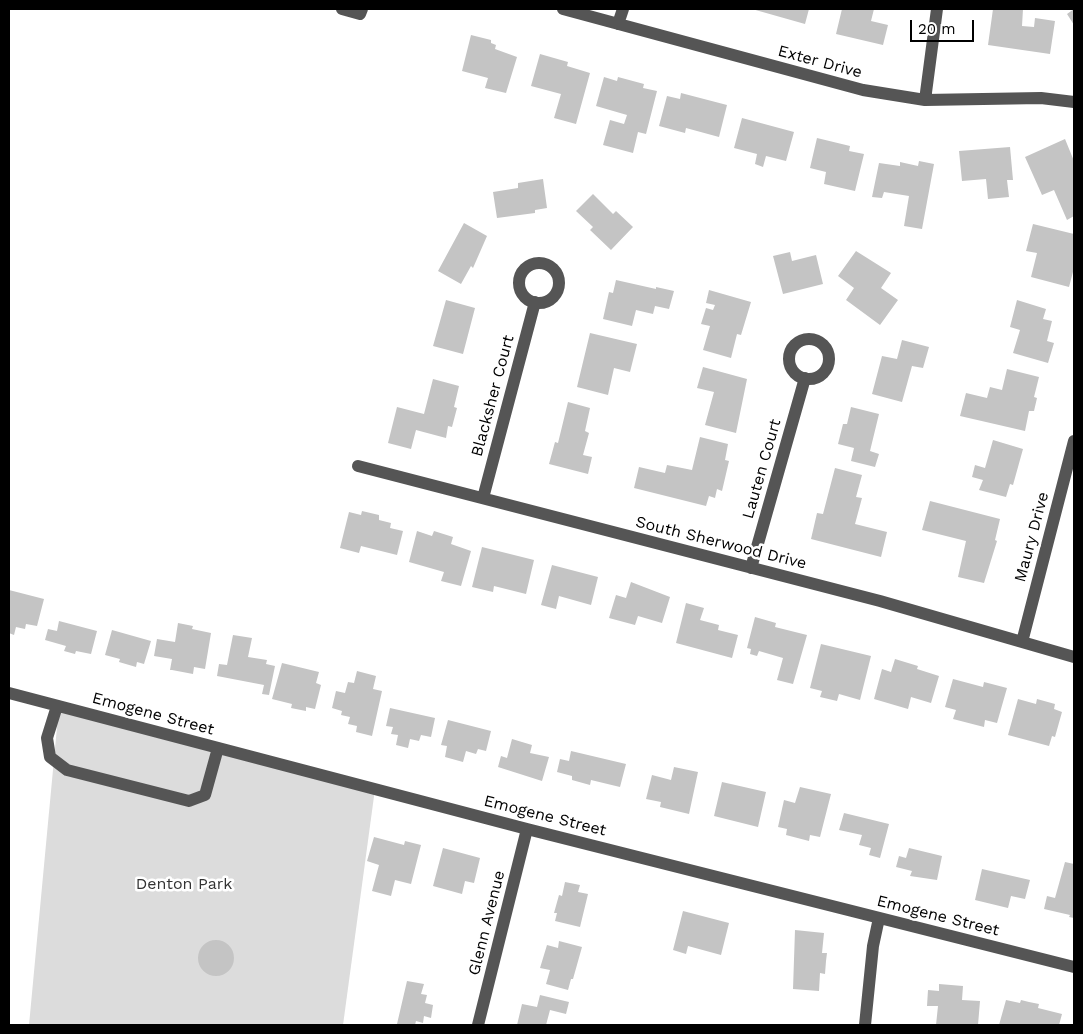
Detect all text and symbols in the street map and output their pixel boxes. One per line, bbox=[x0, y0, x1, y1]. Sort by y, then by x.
scale bar bbox=[913, 10, 977, 42]
text: 20 m bbox=[918, 20, 956, 38]
street label: Exter Drive bbox=[776, 42, 864, 82]
street label: Blacksher Court bbox=[468, 333, 518, 459]
street label: Lauten Court bbox=[739, 417, 785, 521]
street label: Maury Drive bbox=[1011, 490, 1053, 584]
street label: South Sherwood Drive bbox=[634, 512, 808, 574]
street label: Emogene Street bbox=[90, 688, 216, 740]
street label: Emogene Street bbox=[482, 791, 608, 841]
street label: Glenn Avenue bbox=[465, 868, 509, 978]
park label: Denton Park bbox=[136, 874, 232, 894]
street label: Emogene Street bbox=[875, 891, 1001, 941]

